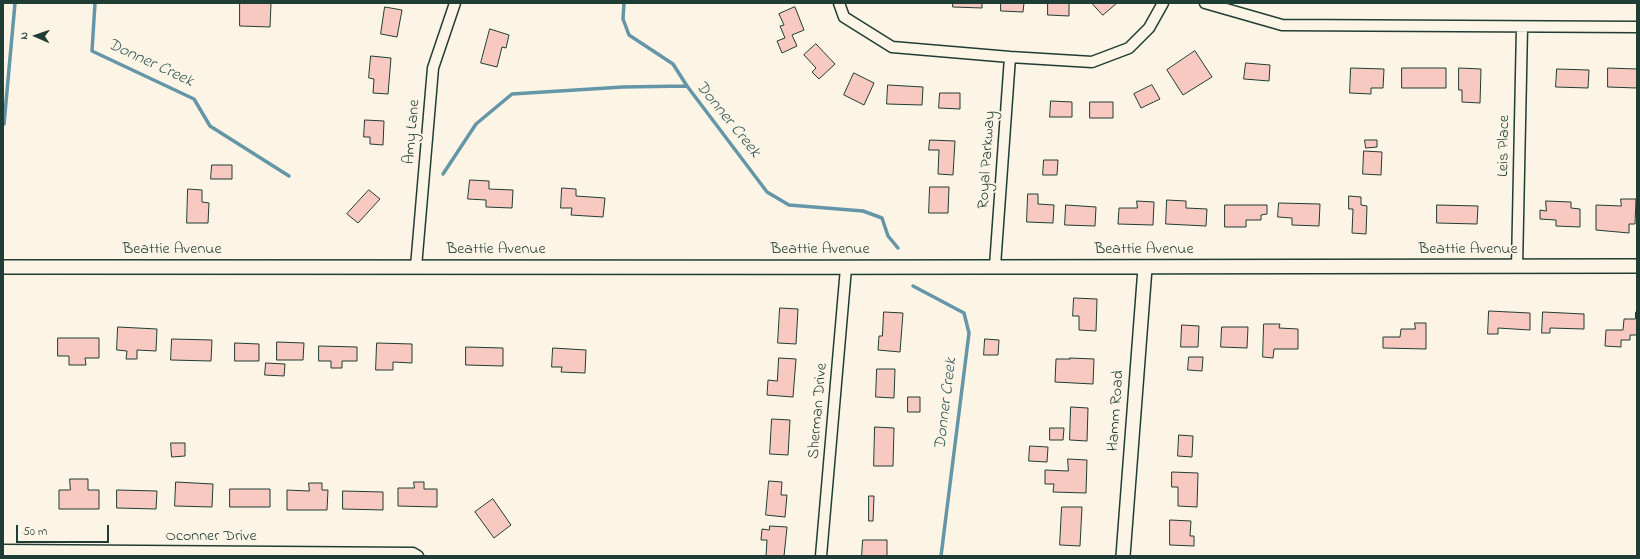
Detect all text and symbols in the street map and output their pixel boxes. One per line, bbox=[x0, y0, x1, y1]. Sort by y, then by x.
north arrow bbox=[16, 16, 56, 56]
text: N bbox=[16, 32, 32, 40]
water label: Donner Creek bbox=[104, 35, 196, 93]
water label: Donner Creek bbox=[690, 78, 764, 162]
street label: Amy Lane bbox=[401, 99, 425, 165]
street label: Royal Parkway bbox=[975, 110, 1001, 210]
street label: Leis Place bbox=[1495, 115, 1515, 177]
street label: Beattie Avenue bbox=[122, 240, 222, 260]
street label: Beattie Avenue bbox=[446, 240, 546, 260]
street label: Beattie Avenue bbox=[770, 240, 870, 260]
street label: Beattie Avenue bbox=[1094, 240, 1194, 260]
street label: Beattie Avenue bbox=[1418, 240, 1518, 260]
water label: Donner Creek bbox=[931, 357, 963, 451]
street label: Sherman Drive bbox=[805, 362, 833, 460]
street label: Hamm Road bbox=[1105, 370, 1129, 452]
scale bar bbox=[18, 517, 111, 543]
text: 50 m bbox=[23, 523, 47, 541]
street label: Oconner Drive bbox=[165, 527, 257, 547]

